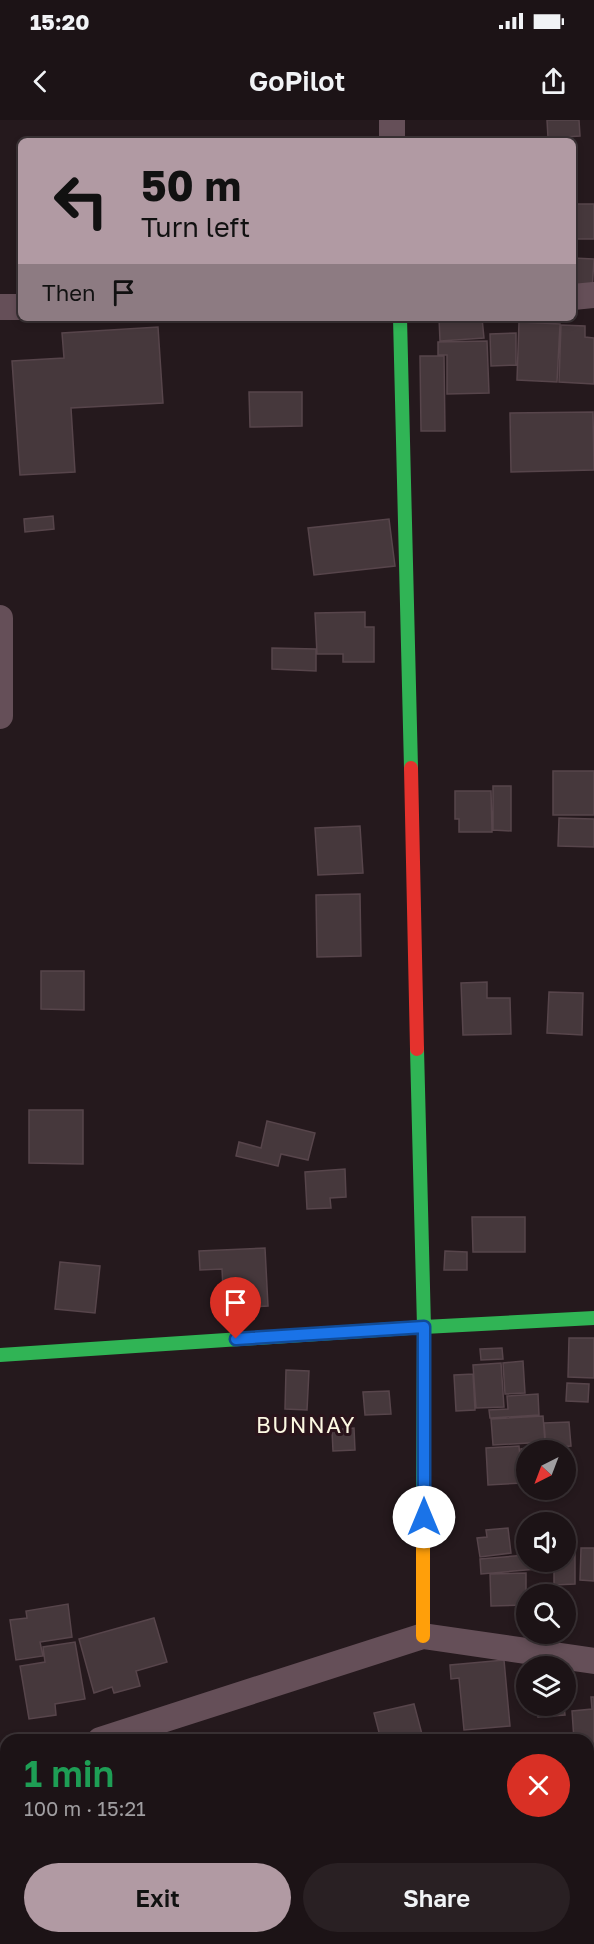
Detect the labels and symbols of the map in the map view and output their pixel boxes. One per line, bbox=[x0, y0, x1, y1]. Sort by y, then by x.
pin bbox=[210, 1277, 261, 1339]
district label: BUNNAY bbox=[256, 1411, 356, 1438]
north arrow bbox=[516, 1440, 576, 1500]
position arrow bbox=[392, 1485, 456, 1549]

